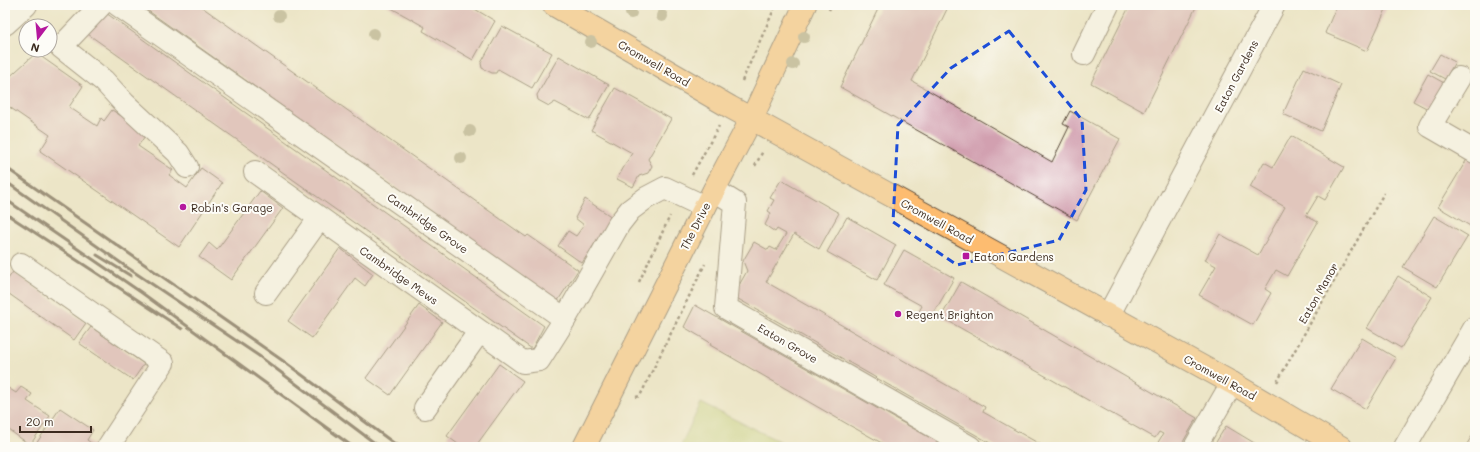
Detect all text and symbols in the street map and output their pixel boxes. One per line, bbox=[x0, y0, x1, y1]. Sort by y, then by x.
north arrow bbox=[18, 18, 58, 58]
street label: Cromwell Road bbox=[615, 36, 693, 90]
street label: Eaton Gardens bbox=[1211, 37, 1261, 115]
text: N bbox=[29, 40, 41, 56]
street label: Cambridge Grove bbox=[384, 189, 472, 257]
street label: Cromwell Road bbox=[898, 195, 976, 247]
street label: The Drive bbox=[677, 199, 714, 252]
place label: Robin's Garage bbox=[191, 200, 273, 215]
marker: Robin's Garage bbox=[178, 202, 188, 212]
street label: Cambridge Mews bbox=[357, 242, 441, 308]
place label: Eaton Gardens bbox=[974, 249, 1054, 264]
marker: Eaton Gardens bbox=[961, 251, 971, 261]
street label: Eaton Manor bbox=[1295, 260, 1341, 326]
place label: Regent Brighton bbox=[906, 307, 993, 322]
marker: Regent Brighton bbox=[893, 309, 903, 319]
street label: Eaton Grove bbox=[755, 320, 821, 366]
street label: Cromwell Road bbox=[1181, 351, 1259, 403]
scale bar bbox=[20, 408, 91, 434]
text: 20 m bbox=[26, 413, 54, 429]

